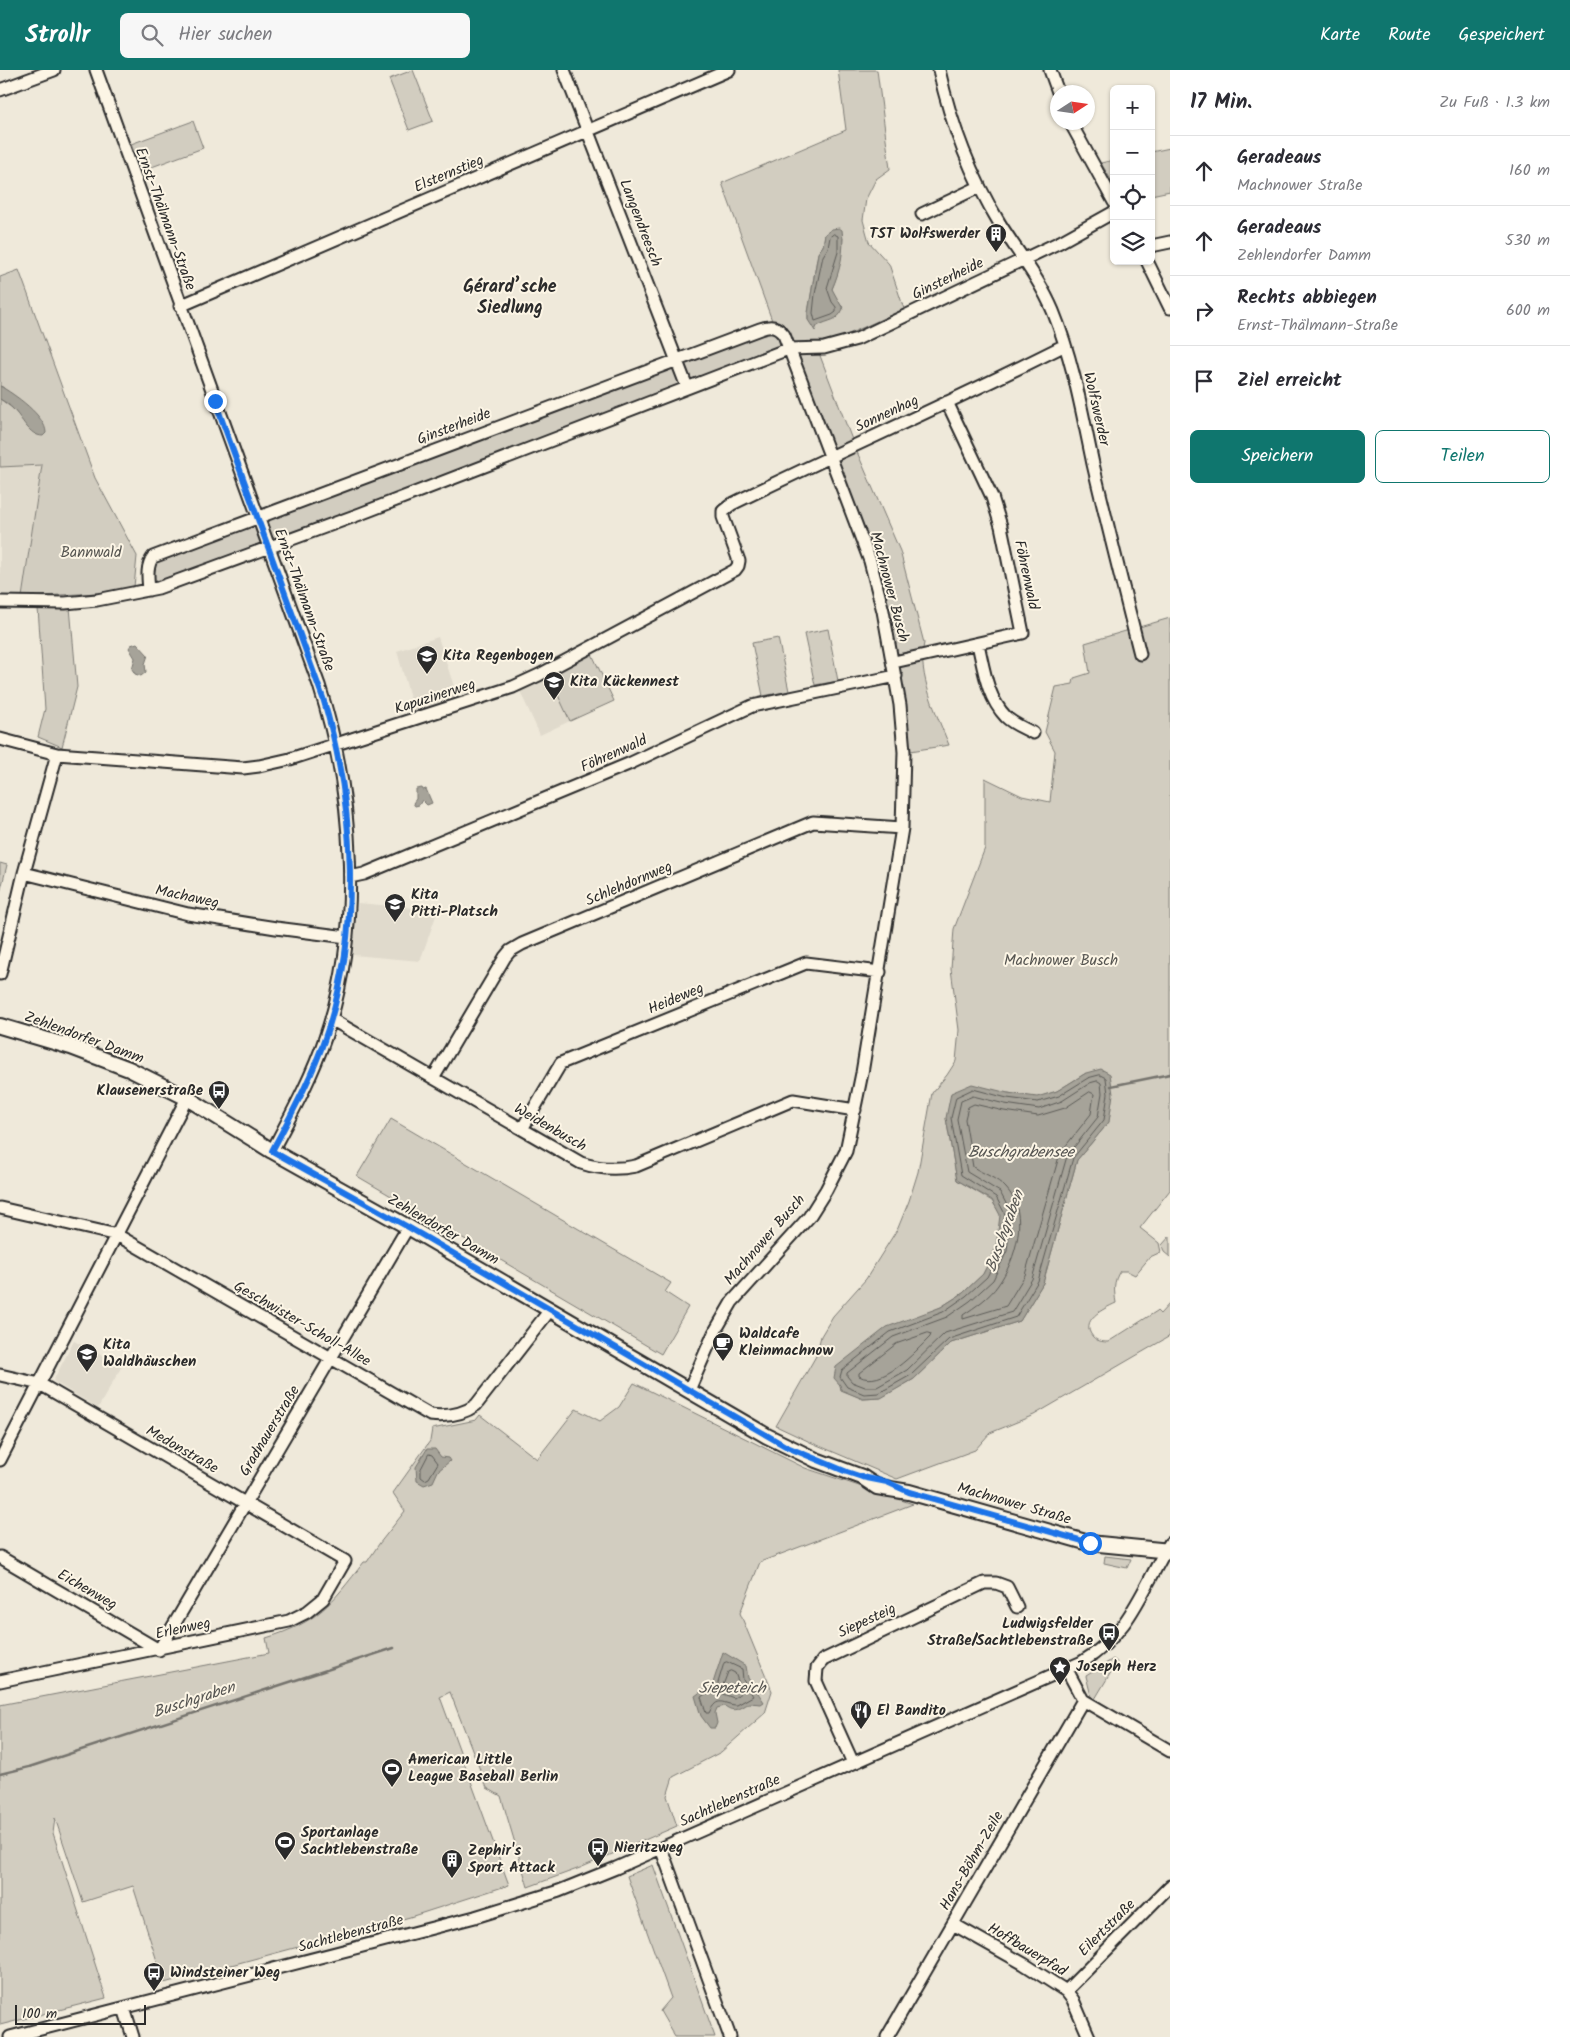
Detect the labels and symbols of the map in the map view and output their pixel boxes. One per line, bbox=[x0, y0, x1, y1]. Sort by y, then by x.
north arrow bbox=[1050, 85, 1095, 130]
street label: Ernst-Thälmann-Straße bbox=[128, 144, 202, 294]
street label: Elsternstieg bbox=[410, 148, 488, 200]
street label: Langendreesch bbox=[612, 176, 668, 270]
place label: TST Wolfswerder bbox=[869, 222, 981, 246]
building icon: TST Wolfswerder bbox=[984, 222, 1008, 253]
street label: Ginsterheide bbox=[908, 251, 988, 307]
district label: Gérard’sche Siedlung bbox=[463, 273, 557, 323]
street label: Wolfswerder bbox=[1076, 370, 1116, 449]
street label: Sonnenhag bbox=[851, 389, 923, 439]
route end bbox=[204, 390, 227, 413]
street label: Ginsterheide bbox=[414, 402, 495, 452]
street label: Ernst-Thälmann-Straße bbox=[267, 525, 341, 675]
street label: Machnower Busch bbox=[863, 529, 915, 645]
street label: Föhrenwald bbox=[1007, 538, 1045, 613]
park label: Bannwald bbox=[61, 541, 122, 565]
school or university icon: Kita Regenbogen bbox=[415, 644, 439, 675]
place label: Kita Regenbogen bbox=[443, 644, 554, 668]
school or university icon: Kita Kückennest bbox=[542, 670, 566, 701]
place label: Kita Kückennest bbox=[570, 670, 679, 694]
street label: Kapuzinerweg bbox=[391, 673, 479, 721]
street label: Föhrenwald bbox=[577, 728, 652, 779]
street label: Schlehdornweg bbox=[582, 855, 676, 913]
street label: Machaweg bbox=[153, 879, 221, 915]
place label: Kita Pitti-Platsch bbox=[411, 883, 498, 924]
school or university icon: Kita Pitti-Platsch bbox=[383, 892, 407, 923]
park label: Machnower Busch bbox=[1004, 949, 1118, 973]
street label: Heideweg bbox=[644, 977, 708, 1021]
street label: Zehlendorfer Damm bbox=[21, 1005, 147, 1071]
place label: Klausenerstraße bbox=[96, 1079, 204, 1103]
bus stop icon: Klausenerstraße bbox=[207, 1079, 231, 1110]
street label: Weidenbusch bbox=[509, 1097, 591, 1159]
water label: Buschgrabensee bbox=[968, 1140, 1076, 1165]
water label: Buschgraben bbox=[979, 1185, 1032, 1275]
street label: Zehlendorfer Damm bbox=[383, 1188, 503, 1272]
street label: Machnower Busch bbox=[719, 1189, 811, 1291]
street label: Geschwister-Scholl-Allee bbox=[229, 1275, 375, 1373]
place label: Waldcafe Kleinmachnow bbox=[739, 1322, 833, 1363]
cafe icon: Waldcafe Kleinmachnow bbox=[711, 1331, 735, 1362]
place label: Kita Waldhäuschen bbox=[103, 1333, 196, 1374]
school or university icon: Kita Waldhäuschen bbox=[75, 1342, 99, 1373]
street label: Gradnauerstraße bbox=[233, 1381, 307, 1481]
street label: Medonstraße bbox=[141, 1419, 223, 1481]
street label: Machnower Straße bbox=[954, 1476, 1074, 1532]
route start bbox=[1079, 1532, 1102, 1555]
street label: Eichenweg bbox=[53, 1563, 121, 1617]
street label: Siepesteig bbox=[834, 1597, 900, 1645]
street label: Erlenweg bbox=[153, 1611, 213, 1647]
place label: Ludwigsfelder Straße/Sachtlebenstraße bbox=[927, 1612, 1094, 1653]
bus stop icon: Ludwigsfelder Straße/Sachtlebenstraße bbox=[1097, 1621, 1121, 1652]
place icon: Joseph Herz bbox=[1048, 1655, 1072, 1686]
place label: Joseph Herz bbox=[1076, 1655, 1156, 1679]
water label: Buschgraben bbox=[150, 1675, 240, 1725]
water label: Siepeteich bbox=[698, 1676, 767, 1701]
restaurant icon: El Bandito bbox=[849, 1699, 873, 1730]
place label: El Bandito bbox=[877, 1699, 946, 1723]
place label: American Little League Baseball Berlin bbox=[408, 1748, 558, 1789]
sports icon: American Little League Baseball Berlin bbox=[380, 1757, 404, 1788]
street label: Sachtlebenstraße bbox=[676, 1768, 785, 1834]
street label: Hans-Böhm-Zeile bbox=[934, 1806, 1010, 1915]
place label: Sportanlage Sachtlebenstraße bbox=[301, 1821, 419, 1862]
sports icon: Sportanlage Sachtlebenstraße bbox=[273, 1830, 297, 1861]
bus stop icon: Nieritzweg bbox=[586, 1836, 610, 1867]
place label: Nieritzweg bbox=[614, 1836, 683, 1860]
place label: Zephir's Sport Attack bbox=[468, 1839, 555, 1880]
building icon: Zephir's Sport Attack bbox=[440, 1848, 464, 1879]
street label: Eilertstraße bbox=[1073, 1893, 1142, 1962]
street label: Sachtlebenstraße bbox=[296, 1908, 407, 1960]
street label: Hoffbauerpfad bbox=[983, 1917, 1072, 1984]
bus stop icon: Windsteiner Weg bbox=[142, 1961, 166, 1992]
place label: Windsteiner Weg bbox=[170, 1961, 280, 1985]
scale bar bbox=[15, 2002, 146, 2025]

